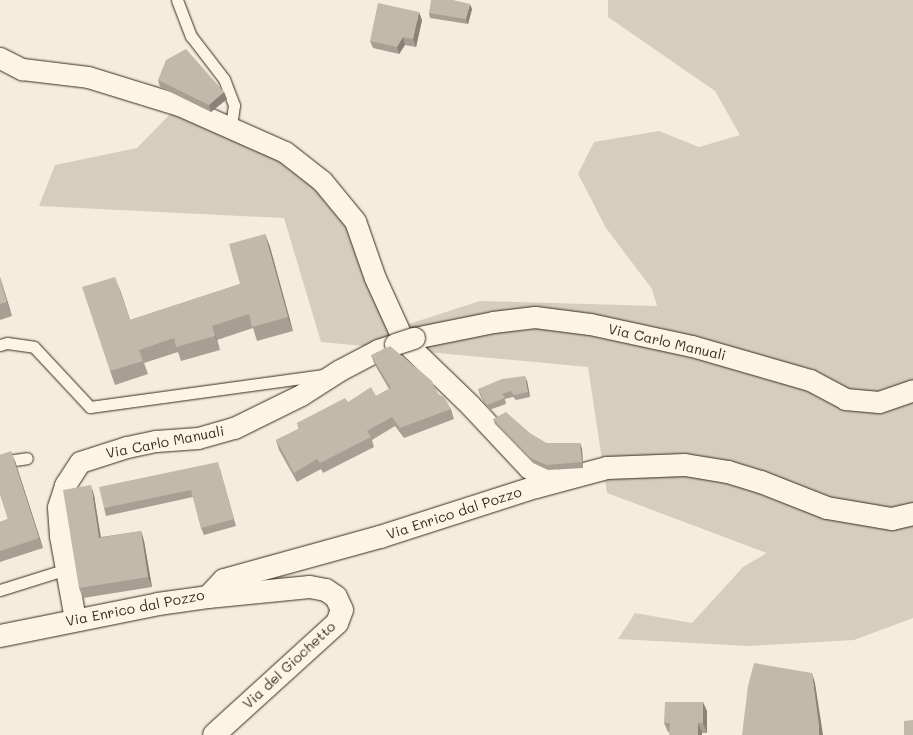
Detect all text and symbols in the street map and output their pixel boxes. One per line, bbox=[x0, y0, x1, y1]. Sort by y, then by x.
street label: Via Carlo Manuali bbox=[606, 320, 728, 364]
street label: Via Carlo Manuali bbox=[104, 422, 226, 462]
street label: Via Enrico dal Pozzo bbox=[384, 483, 524, 543]
street label: Via Enrico dal Pozzo bbox=[64, 586, 206, 630]
street label: Via del Giochetto bbox=[239, 618, 339, 712]

